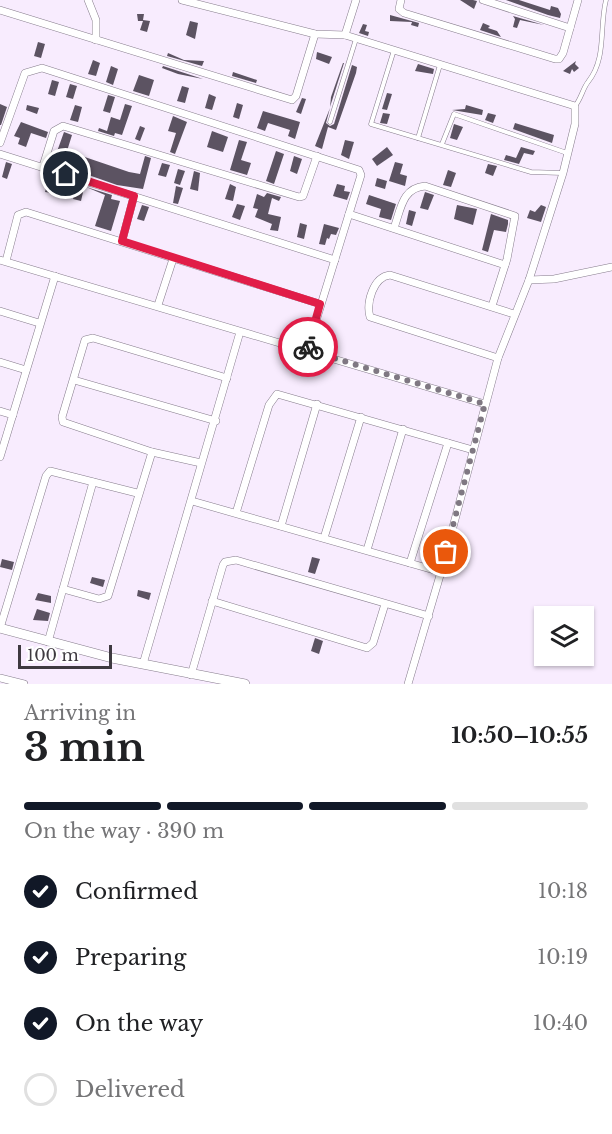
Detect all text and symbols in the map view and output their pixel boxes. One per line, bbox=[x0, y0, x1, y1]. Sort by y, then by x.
pin bbox=[40, 148, 91, 199]
icon: home bbox=[49, 157, 82, 190]
courier bbox=[278, 317, 338, 377]
icon: bike bbox=[292, 331, 325, 364]
pin bbox=[420, 526, 471, 577]
icon: bag bbox=[429, 535, 462, 568]
map controls bbox=[534, 606, 594, 666]
button: layers bbox=[534, 606, 594, 666]
scale bar bbox=[18, 642, 112, 670]
text: 100 m bbox=[27, 645, 79, 665]
text: Arriving in bbox=[24, 701, 136, 725]
text: 10:50–10:55 bbox=[451, 722, 588, 749]
text: 3 min bbox=[24, 723, 145, 772]
text: On the way · 390 m bbox=[24, 819, 224, 843]
icon: check bbox=[24, 875, 57, 908]
text: Confirmed bbox=[75, 878, 198, 905]
text: 10:18 bbox=[538, 879, 588, 903]
icon: check bbox=[24, 941, 57, 974]
text: Preparing bbox=[75, 944, 186, 971]
text: 10:19 bbox=[537, 945, 588, 969]
icon: check bbox=[24, 1007, 57, 1040]
text: On the way bbox=[75, 1010, 203, 1037]
text: 10:40 bbox=[533, 1011, 588, 1035]
text: Delivered bbox=[75, 1076, 185, 1103]

